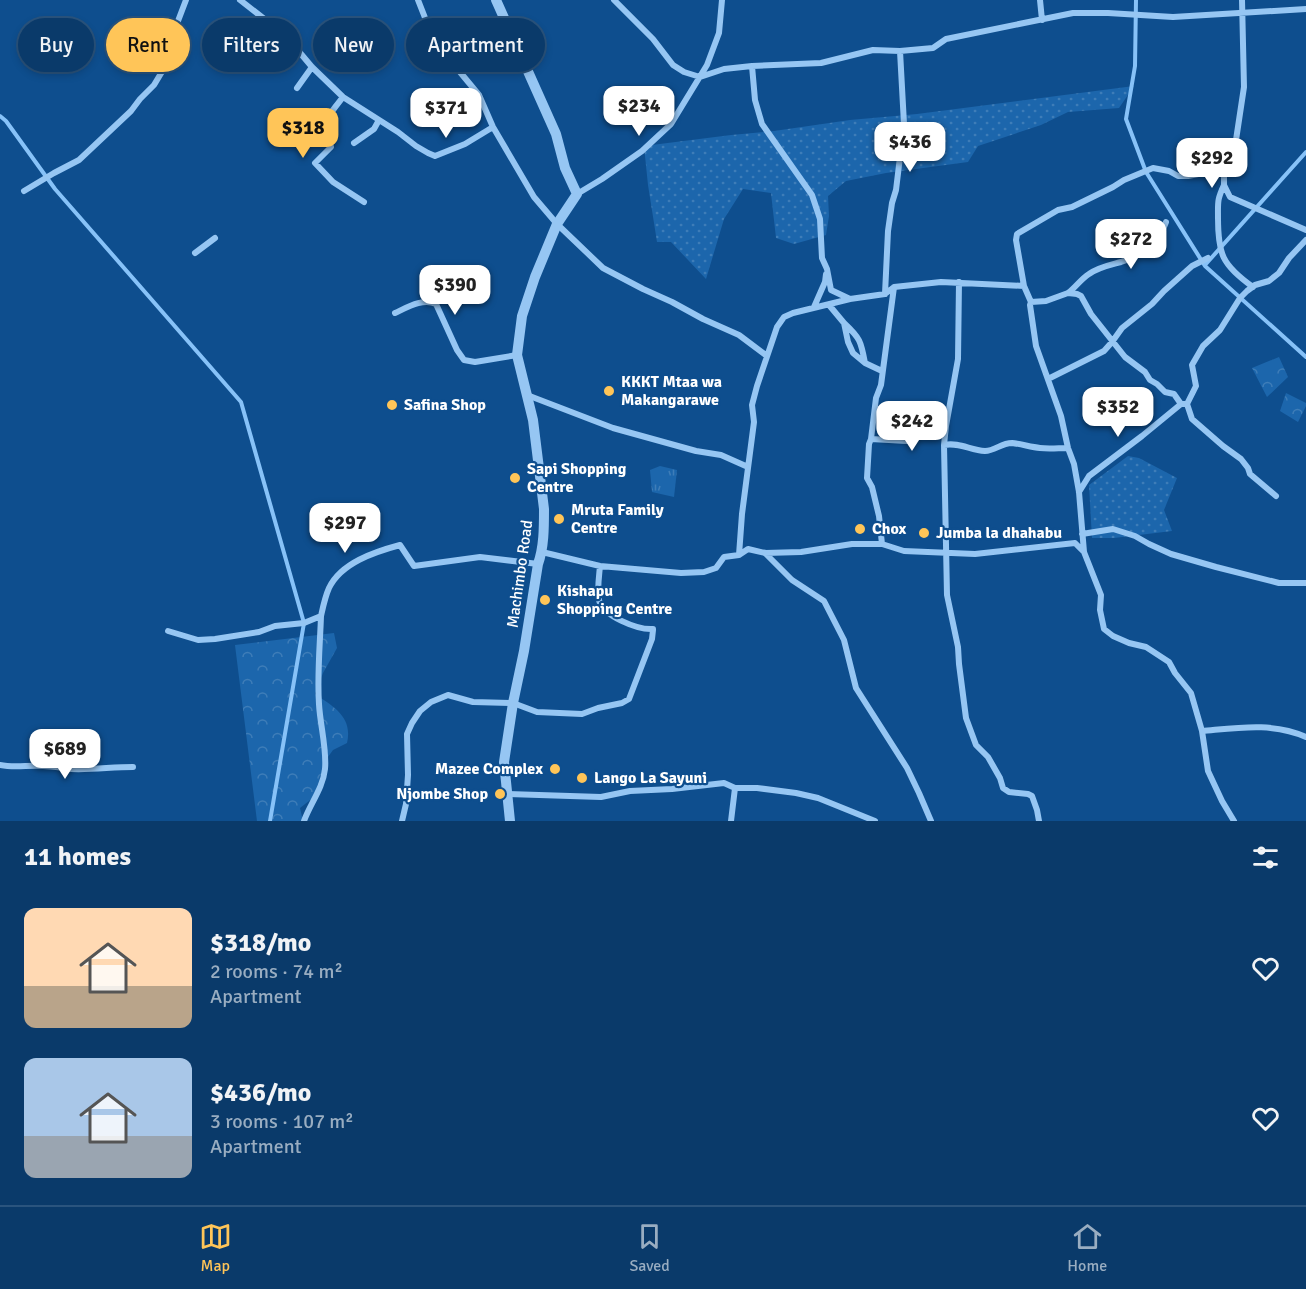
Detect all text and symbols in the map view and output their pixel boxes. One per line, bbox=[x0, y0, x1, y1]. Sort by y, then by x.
chip: Buy bbox=[18, 18, 94, 72]
chip: Rent bbox=[106, 18, 190, 72]
chip: Filters bbox=[202, 18, 301, 72]
chip: New bbox=[313, 18, 394, 72]
chip: Apartment bbox=[406, 18, 545, 72]
pin: $234 bbox=[603, 86, 675, 137]
pin: $371 bbox=[410, 88, 482, 139]
text: $234 bbox=[617, 93, 661, 118]
text: $371 bbox=[424, 95, 468, 120]
pin: $318 bbox=[267, 108, 339, 159]
text: $318 bbox=[281, 115, 325, 140]
pin: $436 bbox=[874, 122, 946, 173]
text: $436 bbox=[888, 129, 932, 154]
pin: $292 bbox=[1176, 138, 1248, 189]
text: $292 bbox=[1190, 145, 1234, 170]
pin: $272 bbox=[1095, 219, 1167, 270]
text: $272 bbox=[1109, 226, 1153, 251]
pin: $390 bbox=[419, 265, 491, 316]
text: $390 bbox=[433, 272, 477, 297]
place label: KKKT Mtaa wa Makangarawe bbox=[621, 372, 722, 410]
marker: KKKT Mtaa wa Makangarawe bbox=[602, 384, 616, 398]
pin: $352 bbox=[1082, 387, 1154, 438]
text: $352 bbox=[1096, 394, 1140, 419]
place label: Safina Shop bbox=[404, 395, 486, 415]
marker: Safina Shop bbox=[385, 398, 399, 412]
pin: $242 bbox=[876, 401, 948, 452]
text: $242 bbox=[890, 408, 934, 433]
place label: Sapi Shopping Centre bbox=[527, 459, 627, 497]
marker: Sapi Shopping Centre bbox=[508, 471, 522, 485]
place label: Mruta Family Centre bbox=[571, 500, 664, 538]
pin: $297 bbox=[309, 503, 381, 554]
text: $297 bbox=[323, 510, 367, 535]
marker: Mruta Family Centre bbox=[552, 512, 566, 526]
street label: Machimbo Road bbox=[503, 519, 537, 629]
place label: Chox bbox=[872, 519, 907, 539]
marker: Chox bbox=[853, 522, 867, 536]
place label: Jumba la dhahabu bbox=[936, 523, 1062, 543]
marker: Jumba la dhahabu bbox=[917, 526, 931, 540]
place label: Kishapu Shopping Centre bbox=[557, 581, 672, 619]
marker: Kishapu Shopping Centre bbox=[538, 593, 552, 607]
pin: $689 bbox=[29, 729, 101, 780]
text: $689 bbox=[43, 736, 87, 761]
place label: Mazee Complex bbox=[435, 759, 543, 779]
marker: Mazee Complex bbox=[548, 762, 562, 776]
place label: Lango La Sayuni bbox=[594, 768, 707, 788]
marker: Lango La Sayuni bbox=[575, 771, 589, 785]
place label: Njombe Shop bbox=[396, 784, 488, 804]
marker: Njombe Shop bbox=[493, 787, 507, 801]
text: 11 homes bbox=[24, 841, 131, 873]
icon: filters bbox=[1249, 841, 1282, 874]
text: $318/mo bbox=[210, 927, 311, 959]
icon: home bbox=[72, 932, 144, 1004]
icon: heart bbox=[1249, 952, 1282, 985]
text: 2 rooms · 74 m² bbox=[210, 959, 343, 984]
text: Apartment bbox=[210, 984, 302, 1009]
text: $436/mo bbox=[210, 1077, 311, 1109]
icon: home bbox=[72, 1082, 144, 1154]
icon: heart bbox=[1249, 1102, 1282, 1135]
text: 3 rooms · 107 m² bbox=[210, 1109, 354, 1134]
text: Apartment bbox=[210, 1134, 302, 1159]
tab: Map bbox=[199, 1220, 232, 1276]
tab: Saved bbox=[629, 1220, 670, 1276]
tab: Home bbox=[1067, 1220, 1107, 1276]

